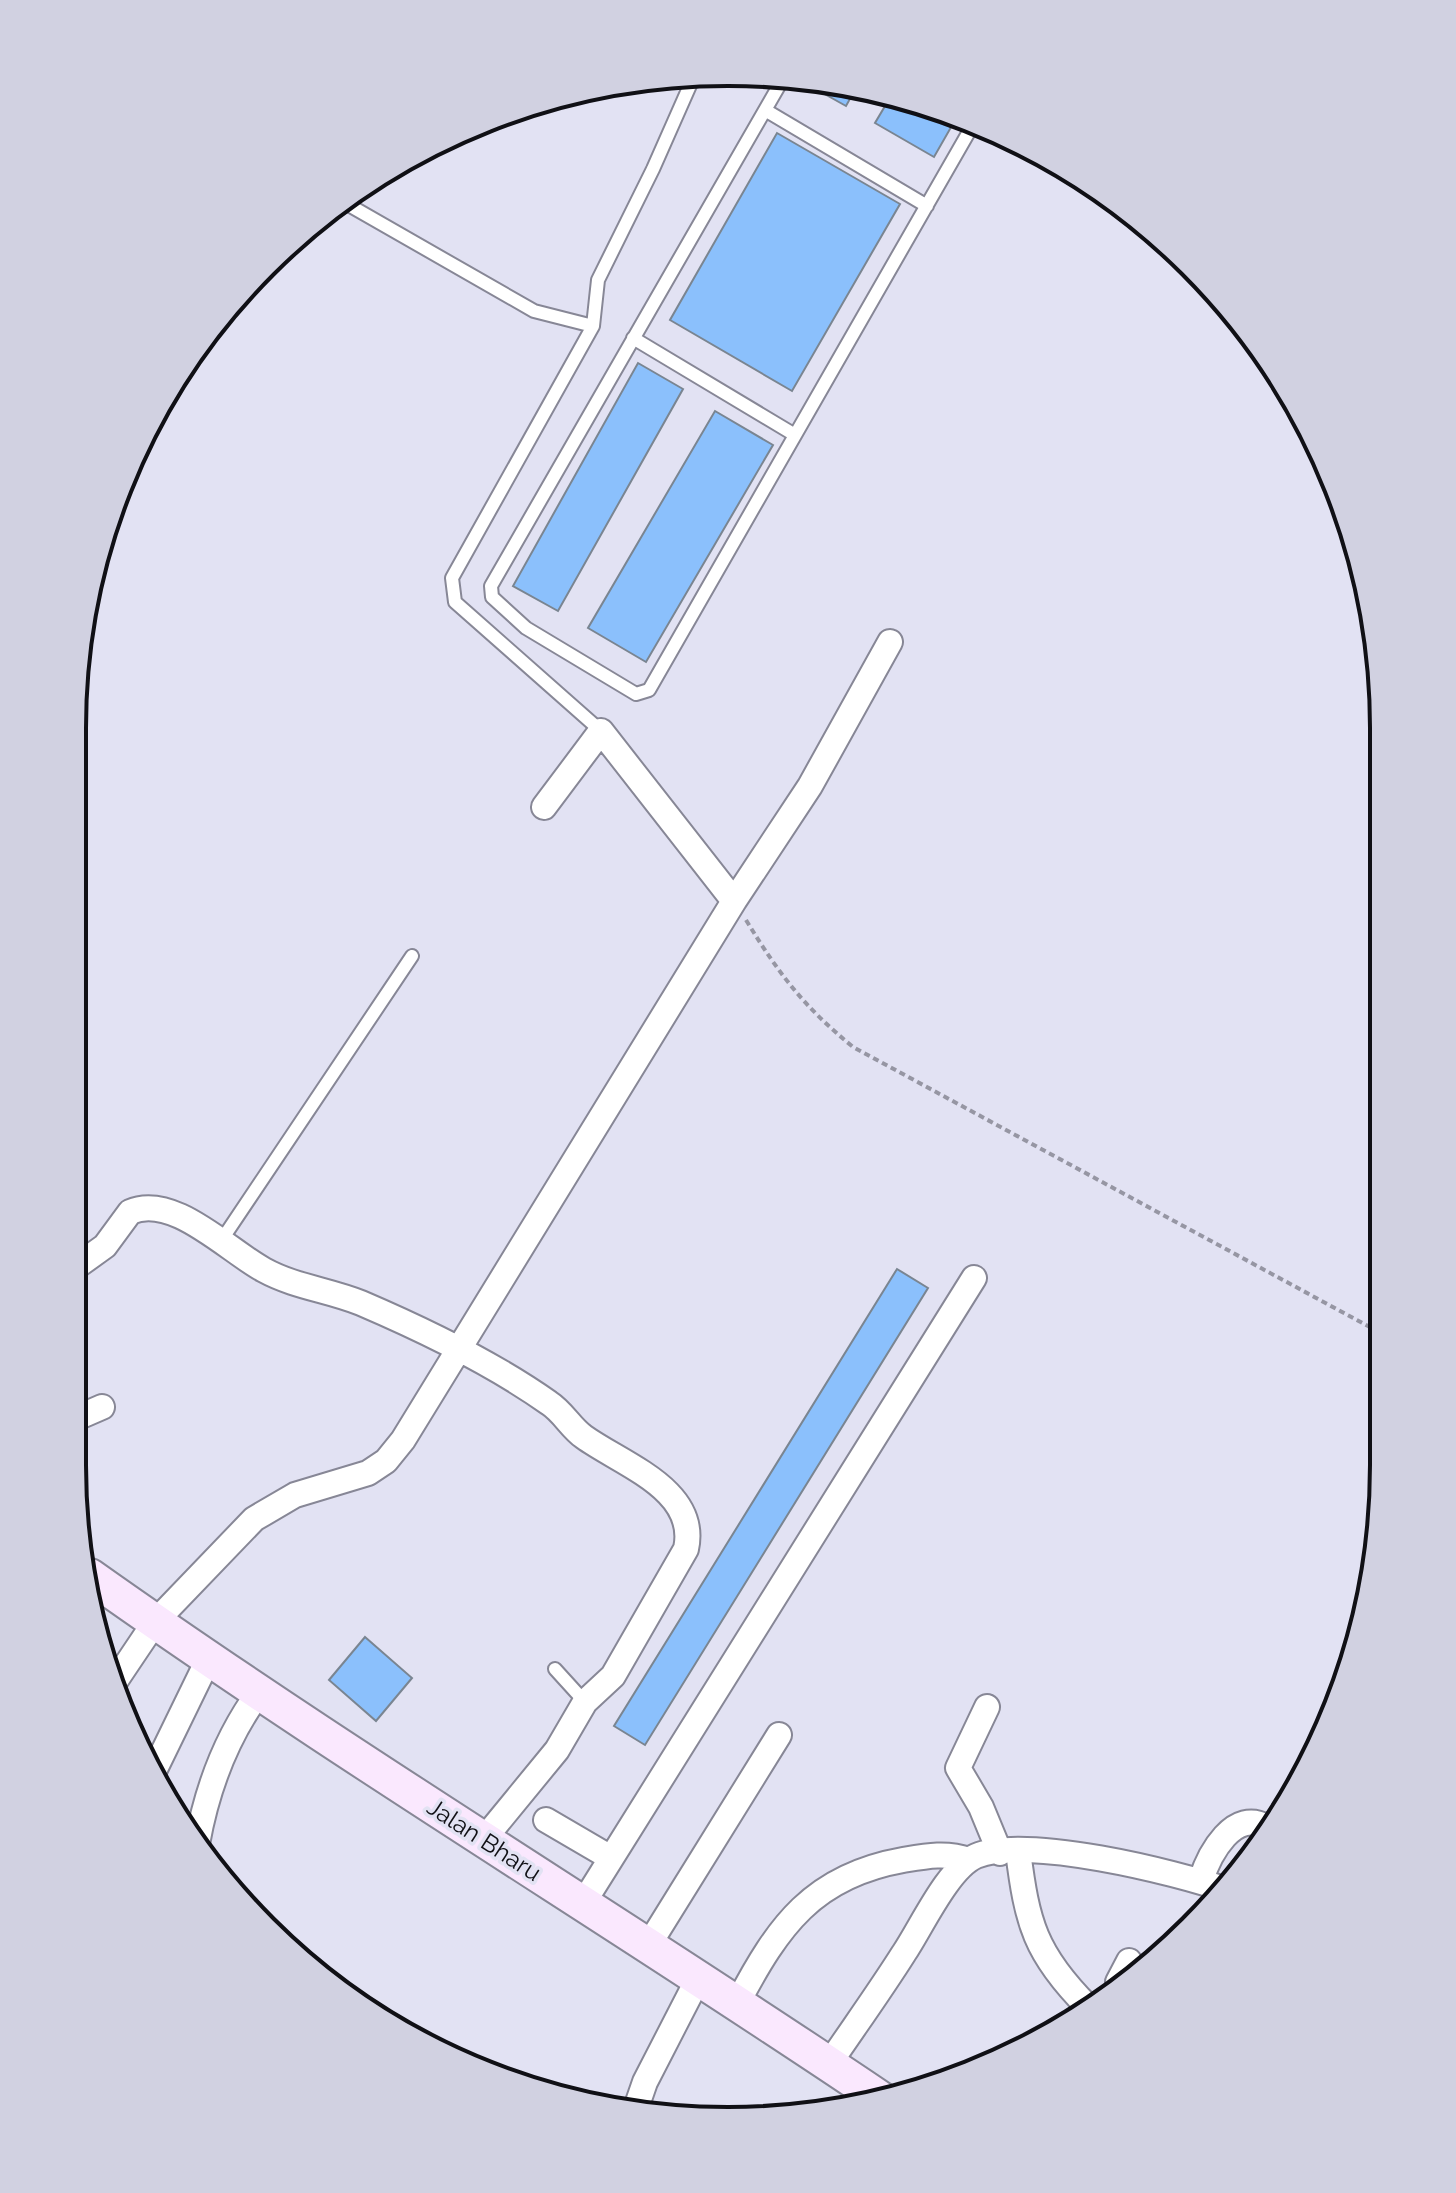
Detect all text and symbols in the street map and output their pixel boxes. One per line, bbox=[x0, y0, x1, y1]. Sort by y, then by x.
street label: Jalan Bharu bbox=[422, 1792, 547, 1887]

